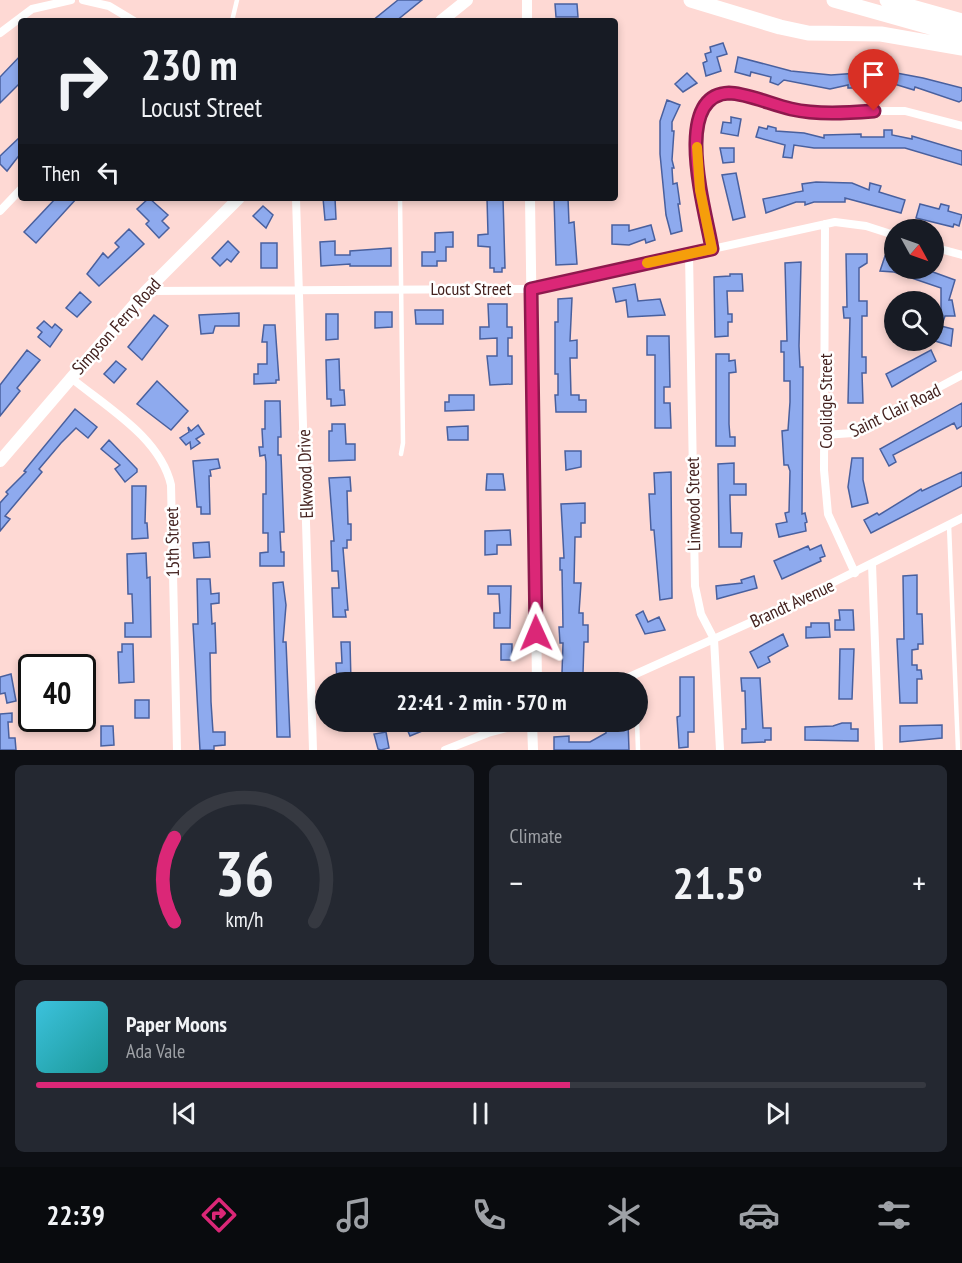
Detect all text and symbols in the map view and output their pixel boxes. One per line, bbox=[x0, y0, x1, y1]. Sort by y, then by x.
text: 230 m bbox=[141, 37, 238, 92]
icon: right bbox=[42, 42, 120, 120]
pin bbox=[848, 49, 899, 111]
icon: arrive bbox=[857, 58, 890, 91]
text: Locust Street bbox=[141, 90, 262, 124]
icon: left bbox=[92, 156, 125, 189]
text: Then bbox=[42, 159, 80, 187]
north arrow bbox=[884, 219, 944, 279]
map controls bbox=[884, 219, 944, 351]
street label: Simpson Ferry Road bbox=[67, 273, 165, 379]
street label: Locust Street bbox=[431, 277, 511, 300]
button: search bbox=[884, 291, 944, 351]
street label: Coolidge Street bbox=[814, 353, 837, 449]
street label: Saint Clair Road bbox=[846, 378, 944, 442]
street label: Elkwood Drive bbox=[292, 429, 318, 519]
street label: Linwood Street bbox=[681, 457, 705, 551]
street label: 15th Street bbox=[160, 507, 184, 577]
street label: Brandt Avenue bbox=[746, 574, 838, 632]
position arrow bbox=[504, 601, 568, 665]
speed limit sign: 40 bbox=[18, 654, 96, 732]
text: 22:41 · 2 min · 570 m bbox=[396, 688, 567, 716]
text: Climate bbox=[510, 823, 562, 849]
text: 36 bbox=[214, 832, 274, 913]
text: 21.5° bbox=[673, 853, 763, 911]
text: − bbox=[510, 861, 523, 904]
text: + bbox=[912, 861, 926, 904]
text: km/h bbox=[225, 905, 263, 933]
text: Paper Moons bbox=[126, 1010, 227, 1038]
text: Ada Vale bbox=[126, 1038, 185, 1064]
icon: previous bbox=[168, 1097, 201, 1130]
icon: pause bbox=[464, 1097, 497, 1130]
icon: next bbox=[761, 1097, 794, 1130]
icon: directions bbox=[198, 1194, 240, 1236]
icon: music bbox=[333, 1194, 375, 1236]
icon: phone bbox=[468, 1194, 510, 1236]
icon: climate bbox=[603, 1194, 645, 1236]
icon: car bbox=[738, 1194, 780, 1236]
icon: filters bbox=[873, 1194, 915, 1236]
text: 22:39 bbox=[47, 1198, 105, 1232]

